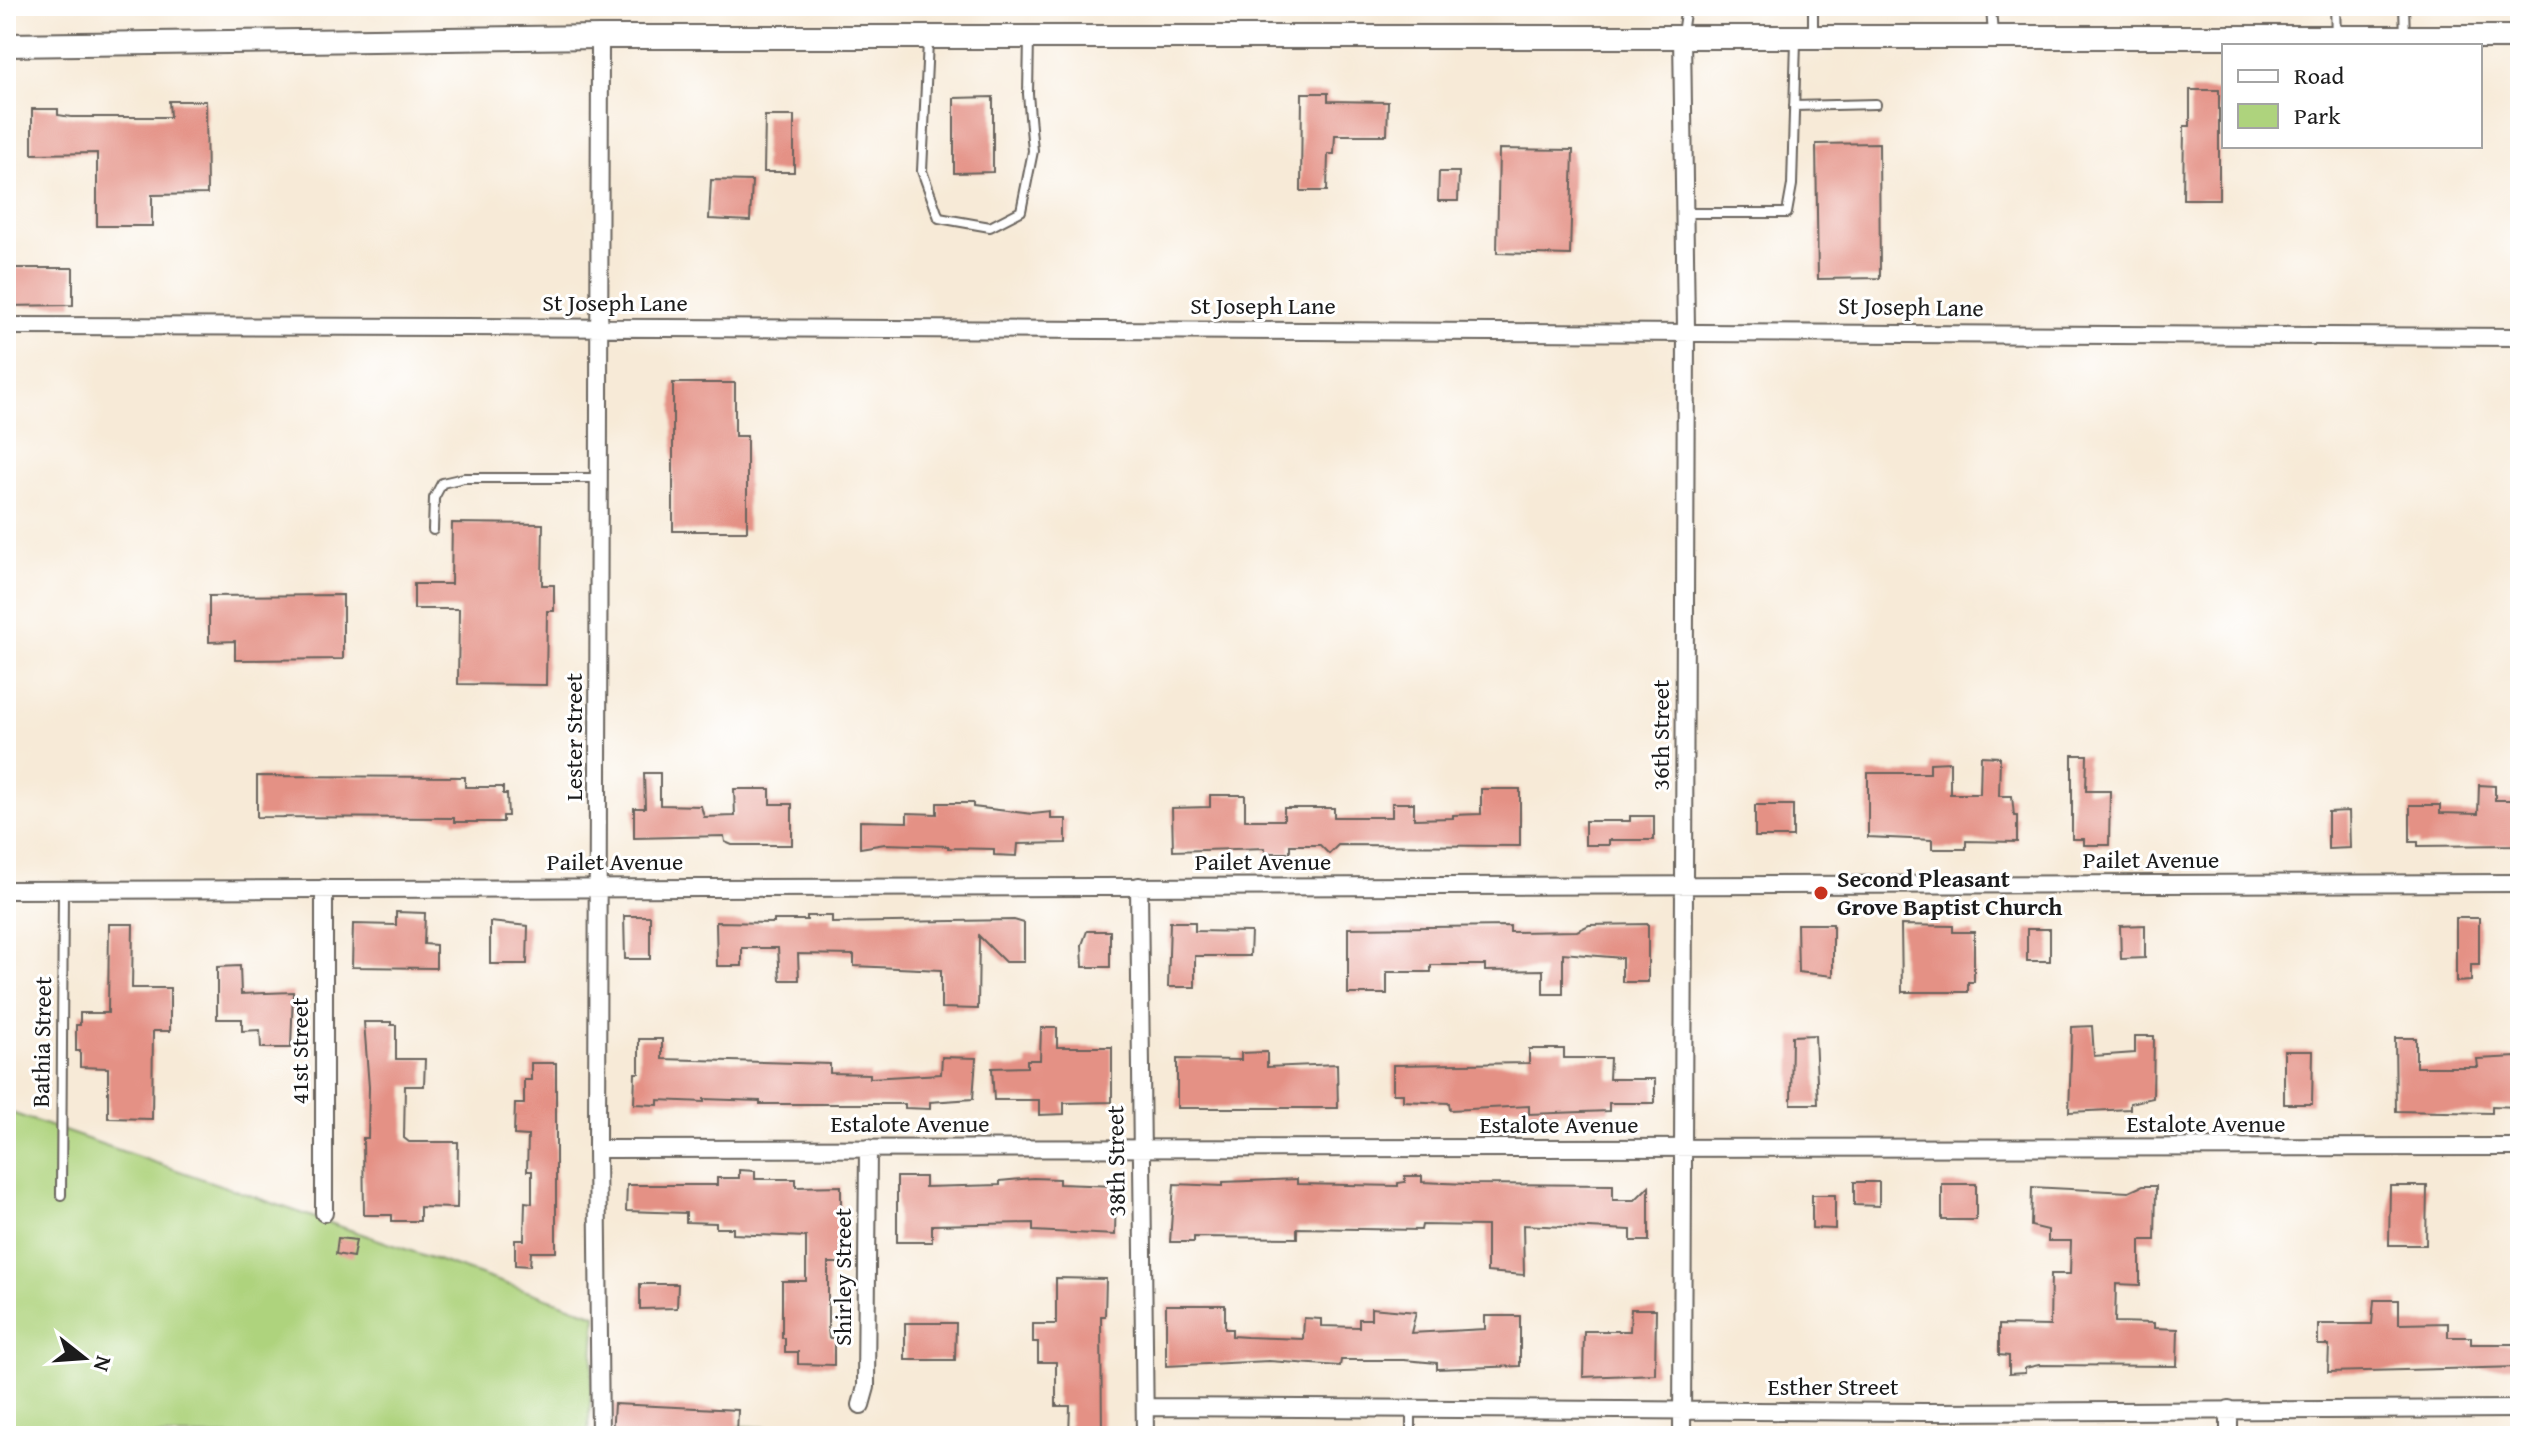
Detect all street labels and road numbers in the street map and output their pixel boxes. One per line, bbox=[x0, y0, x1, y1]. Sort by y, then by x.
street label: St Joseph Lane bbox=[542, 285, 688, 320]
street label: St Joseph Lane bbox=[1190, 288, 1336, 323]
street label: St Joseph Lane bbox=[1838, 288, 1984, 325]
street label: Lester Street bbox=[556, 672, 591, 801]
street label: 36th Street bbox=[1643, 679, 1678, 791]
street label: Pailet Avenue bbox=[2083, 842, 2219, 877]
street label: Pailet Avenue bbox=[547, 844, 683, 879]
street label: Pailet Avenue bbox=[1195, 844, 1331, 879]
street label: Bathia Street bbox=[23, 976, 60, 1108]
street label: 41st Street bbox=[282, 997, 317, 1105]
street label: 38th Street bbox=[1097, 1105, 1134, 1217]
street label: Estalote Avenue bbox=[830, 1106, 990, 1141]
street label: Estalote Avenue bbox=[2126, 1106, 2286, 1141]
street label: Estalote Avenue bbox=[1479, 1107, 1639, 1142]
street label: Shirley Street bbox=[825, 1208, 860, 1346]
street label: Esther Street bbox=[1768, 1369, 1899, 1404]

